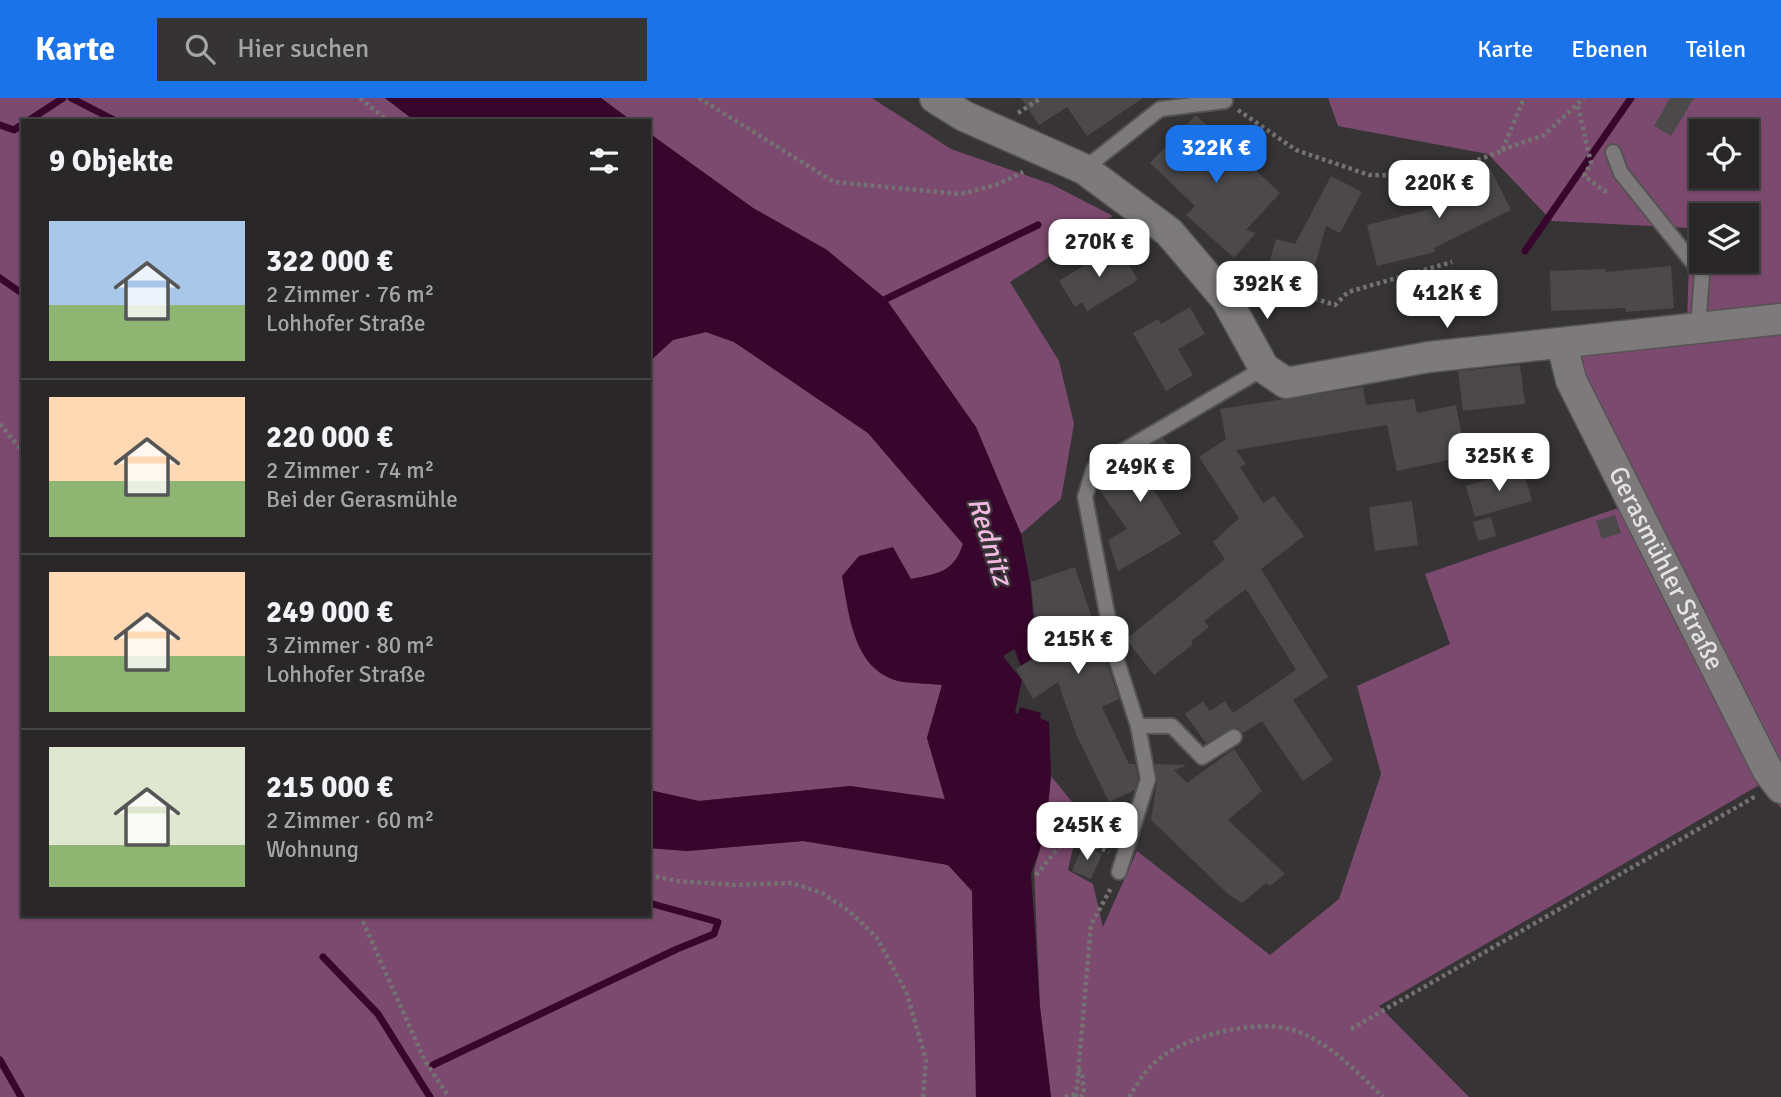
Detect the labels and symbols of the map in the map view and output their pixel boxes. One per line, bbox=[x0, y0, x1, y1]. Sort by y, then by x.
pin: 322K € bbox=[1159, 126, 1273, 185]
pin: 220K € bbox=[1382, 160, 1496, 220]
pin: 270K € bbox=[1042, 220, 1156, 279]
pin: 392K € bbox=[1210, 262, 1324, 321]
pin: 412K € bbox=[1390, 271, 1504, 330]
pin: 325K € bbox=[1442, 434, 1556, 493]
pin: 249K € bbox=[1083, 444, 1197, 504]
street label: Gerasmühler Straße bbox=[1601, 461, 1731, 676]
water label: Rednitz bbox=[960, 493, 1021, 592]
pin: 215K € bbox=[1021, 616, 1135, 676]
pin: 245K € bbox=[1030, 802, 1144, 862]

